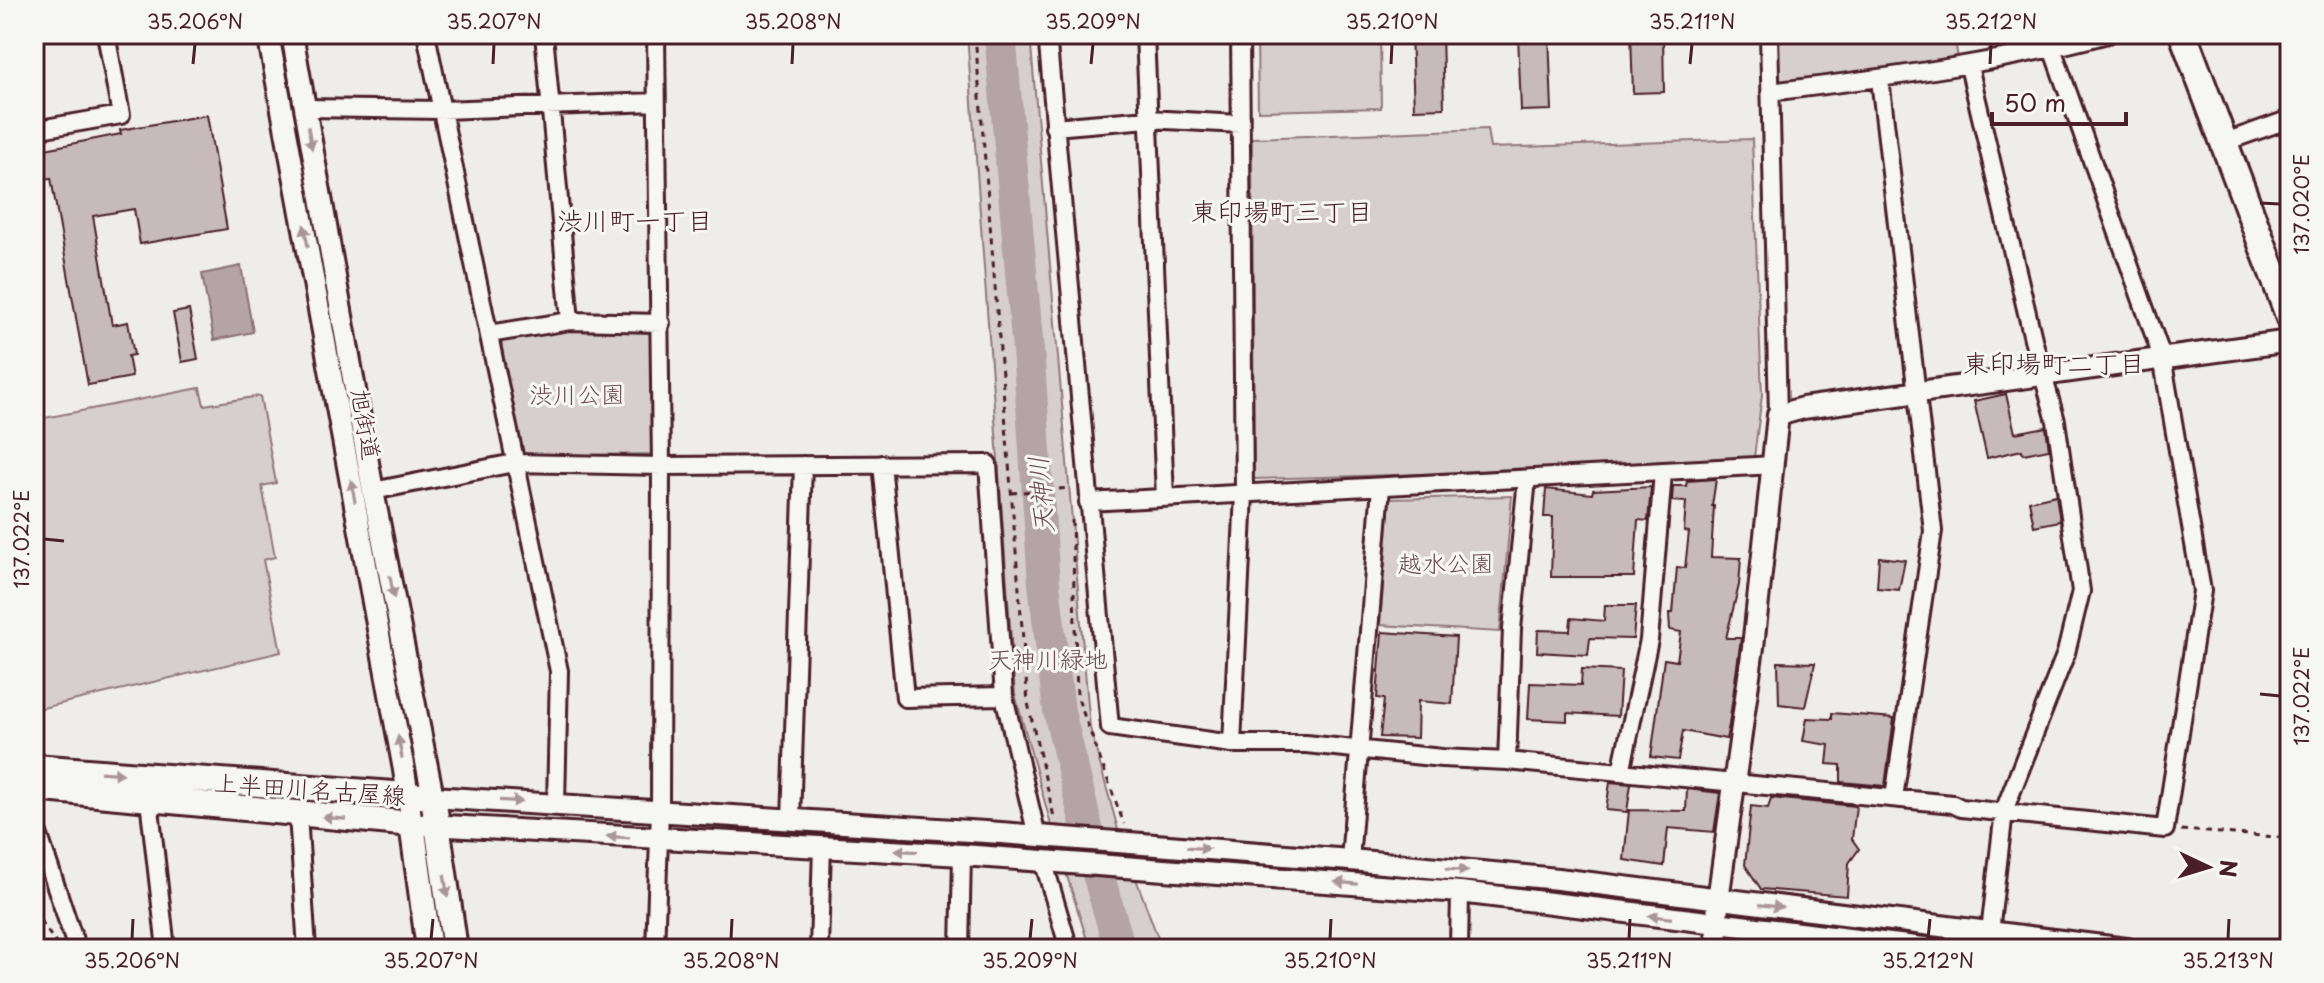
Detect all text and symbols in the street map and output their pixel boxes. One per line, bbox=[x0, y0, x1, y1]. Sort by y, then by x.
text: 35.206°N bbox=[147, 6, 243, 36]
text: 35.207°N bbox=[446, 6, 542, 36]
text: 35.208°N bbox=[744, 6, 842, 36]
text: 35.209°N bbox=[1045, 6, 1141, 36]
text: 35.210°N bbox=[1345, 6, 1439, 36]
text: 35.211°N bbox=[1649, 6, 1735, 36]
text: 35.212°N bbox=[1945, 6, 2037, 36]
scale bar bbox=[1992, 76, 2126, 126]
text: 50 m bbox=[2004, 84, 2066, 120]
one-way arrow bbox=[305, 126, 317, 151]
text: 137.020°E bbox=[2286, 154, 2316, 254]
district label: 東印場町三丁目 bbox=[1191, 191, 1373, 230]
district label: 渋川町一丁目 bbox=[557, 200, 713, 239]
one-way arrow bbox=[299, 223, 311, 248]
district label: 東印場町二丁目 bbox=[1963, 343, 2145, 382]
park label: 渋川公園 bbox=[529, 375, 625, 411]
street label: 旭街道 bbox=[343, 385, 391, 463]
water label: 天神川 bbox=[1017, 454, 1063, 536]
one-way arrow bbox=[346, 479, 358, 504]
text: 137.022°E bbox=[6, 490, 36, 588]
park label: 越水公園 bbox=[1398, 544, 1494, 580]
one-way arrow bbox=[386, 575, 399, 600]
park label: 天神川緑地 bbox=[988, 640, 1108, 676]
text: 137.022°E bbox=[2286, 647, 2316, 745]
one-way arrow bbox=[393, 734, 405, 759]
street label: 上半田川名古屋線 bbox=[213, 763, 407, 813]
one-way arrow bbox=[100, 767, 125, 780]
one-way arrow bbox=[499, 795, 524, 808]
one-way arrow bbox=[321, 811, 346, 824]
north arrow bbox=[2168, 827, 2248, 907]
one-way arrow bbox=[605, 830, 630, 843]
one-way arrow bbox=[1186, 842, 1211, 855]
one-way arrow bbox=[893, 845, 918, 858]
text: N bbox=[2212, 859, 2247, 878]
one-way arrow bbox=[1445, 864, 1470, 877]
one-way arrow bbox=[440, 874, 453, 899]
one-way arrow bbox=[1333, 876, 1358, 889]
one-way arrow bbox=[1759, 900, 1784, 913]
one-way arrow bbox=[1647, 910, 1672, 923]
text: 35.206°N bbox=[84, 945, 180, 975]
text: 35.207°N bbox=[383, 945, 479, 975]
text: 35.208°N bbox=[682, 945, 780, 975]
text: 35.209°N bbox=[982, 945, 1078, 975]
text: 35.210°N bbox=[1283, 945, 1377, 975]
text: 35.211°N bbox=[1586, 945, 1672, 975]
text: 35.212°N bbox=[1882, 945, 1974, 975]
text: 35.213°N bbox=[2182, 945, 2274, 975]

